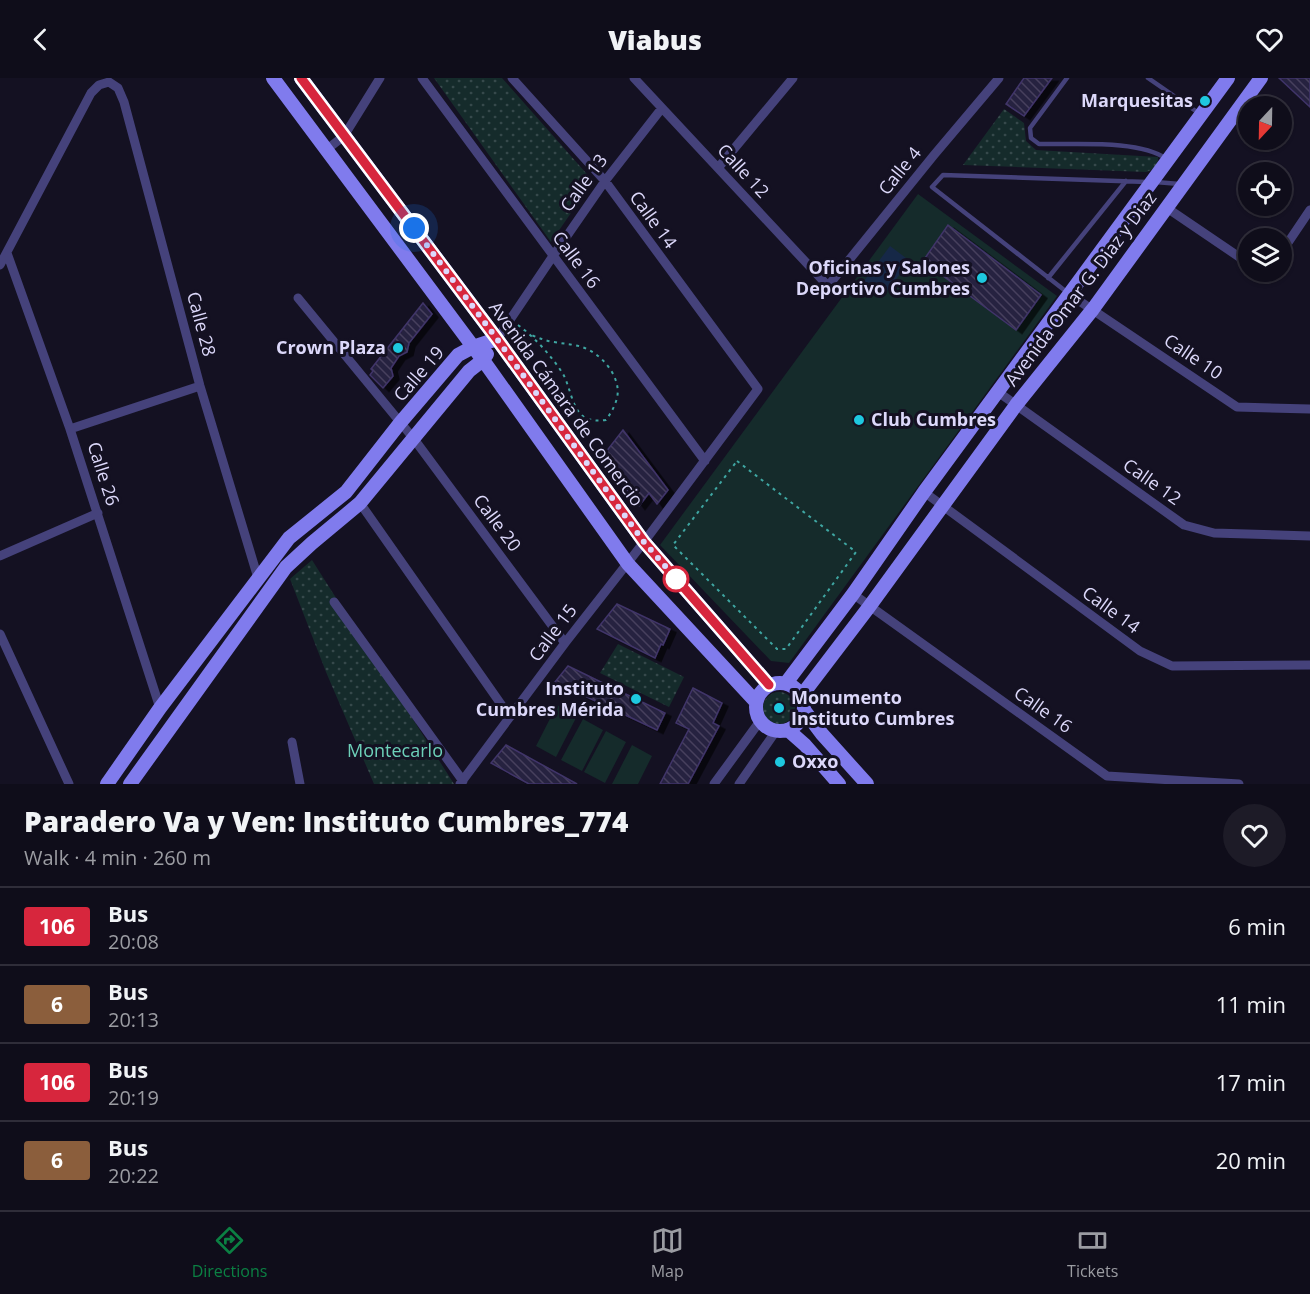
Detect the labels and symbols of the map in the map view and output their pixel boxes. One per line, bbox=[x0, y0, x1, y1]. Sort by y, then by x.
place label: Marquesitas bbox=[1081, 88, 1193, 112]
marker: Marquesitas bbox=[1198, 94, 1212, 108]
north arrow bbox=[1238, 96, 1292, 150]
street label: Calle 12 bbox=[713, 138, 775, 203]
street label: Calle 4 bbox=[872, 141, 926, 199]
street label: Calle 13 bbox=[554, 149, 612, 216]
street label: Calle 14 bbox=[625, 186, 683, 253]
street label: Avenida Omar G. Diaz y Diaz bbox=[999, 186, 1161, 390]
your location bbox=[399, 213, 429, 243]
street label: Calle 16 bbox=[547, 226, 606, 293]
place label: Oficinas y Salones Deportivo Cumbres bbox=[796, 255, 970, 300]
marker: Oficinas y Salones Deportivo Cumbres bbox=[975, 271, 989, 285]
street label: Calle 28 bbox=[182, 289, 222, 359]
street label: Avenida Cámara de Comercio bbox=[484, 296, 649, 511]
street label: Calle 10 bbox=[1160, 328, 1228, 385]
place label: Crown Plaza bbox=[276, 335, 386, 359]
street label: Calle 19 bbox=[388, 341, 449, 406]
marker: Crown Plaza bbox=[391, 341, 405, 355]
place label: Club Cumbres bbox=[871, 407, 996, 431]
marker: Club Cumbres bbox=[852, 413, 866, 427]
street label: Calle 26 bbox=[82, 439, 126, 509]
street label: Calle 12 bbox=[1119, 452, 1186, 510]
street label: Calle 20 bbox=[468, 489, 527, 556]
unlabelled marker bbox=[663, 566, 689, 592]
street label: Calle 14 bbox=[1078, 580, 1145, 638]
street label: Calle 15 bbox=[523, 599, 582, 666]
place label: Instituto Cumbres Mérida bbox=[476, 676, 624, 721]
street label: Calle 16 bbox=[1010, 680, 1077, 738]
place label: Monumento Instituto Cumbres bbox=[791, 685, 954, 730]
marker: Instituto Cumbres Mérida bbox=[629, 692, 643, 706]
marker: Monumento Instituto Cumbres bbox=[772, 701, 786, 715]
park label: Montecarlo bbox=[347, 738, 443, 762]
place label: Oxxo bbox=[792, 749, 838, 773]
marker: Oxxo bbox=[773, 755, 787, 769]

